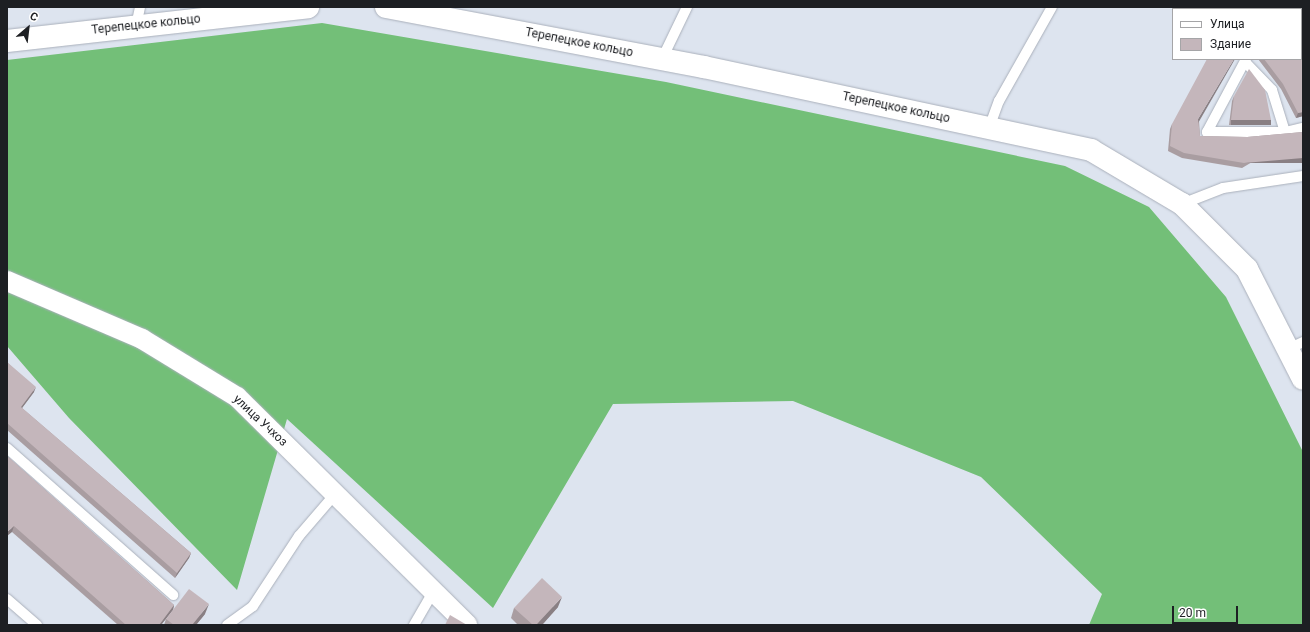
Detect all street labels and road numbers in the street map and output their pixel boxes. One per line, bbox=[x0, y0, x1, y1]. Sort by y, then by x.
street label: Терепецкое кольцо bbox=[91, 12, 201, 38]
street label: Терепецкое кольцо bbox=[524, 25, 634, 61]
street label: Терепецкое кольцо bbox=[841, 90, 951, 126]
street label: улица Учхоз bbox=[230, 392, 290, 450]

